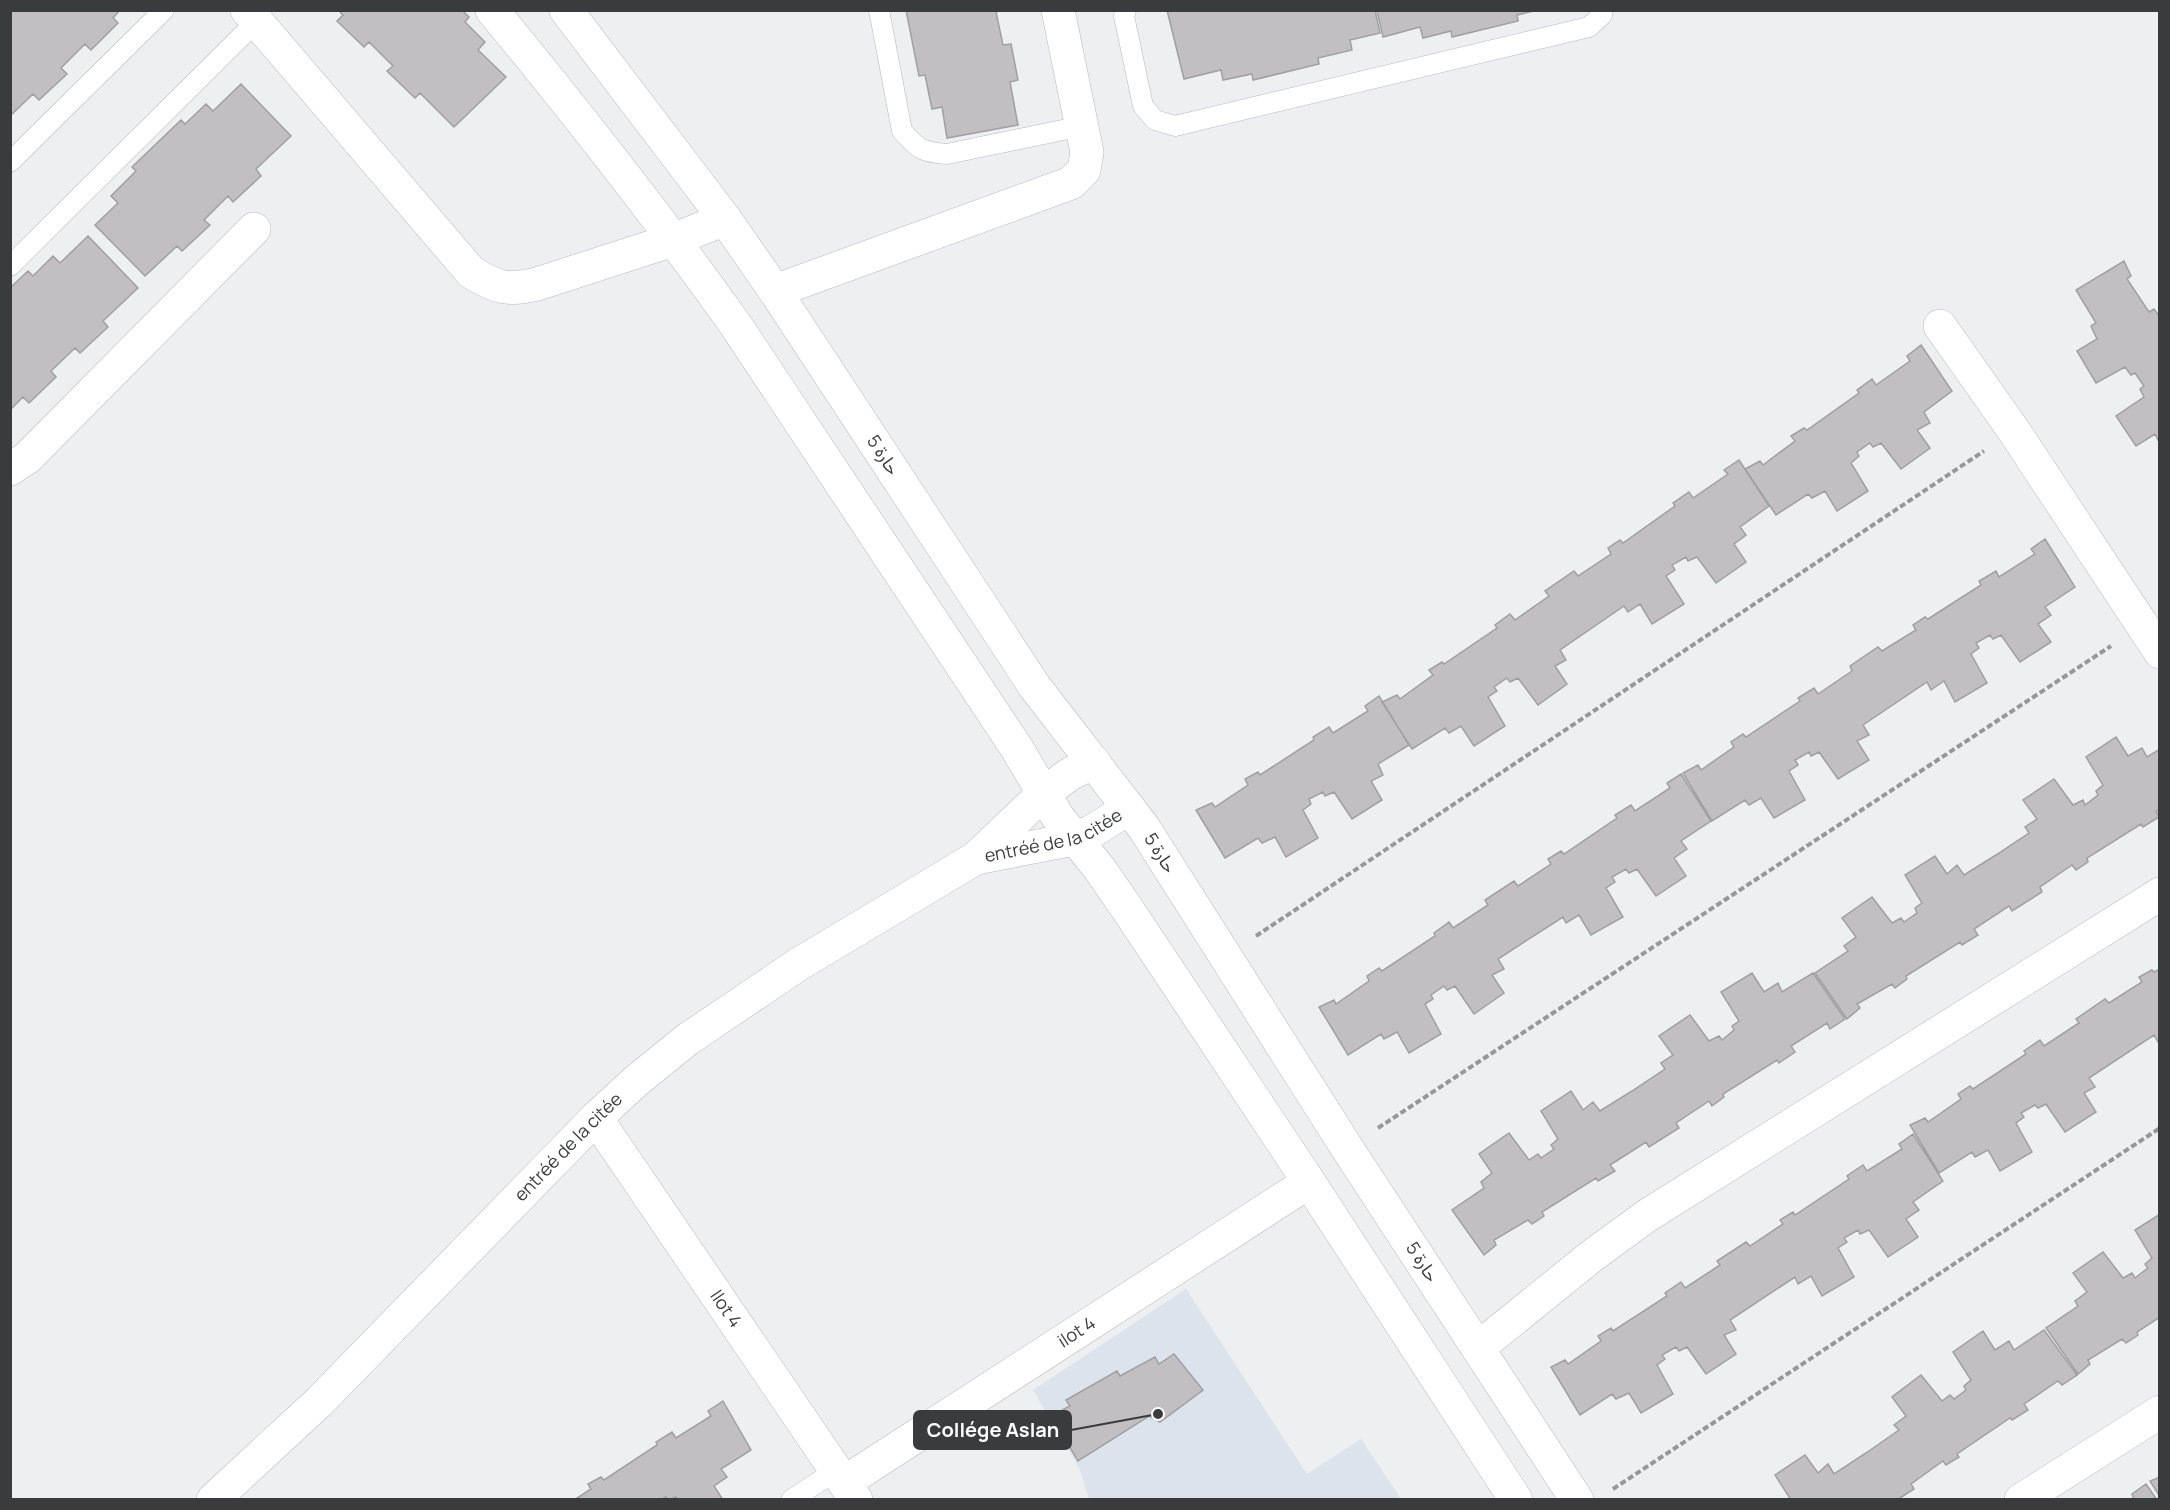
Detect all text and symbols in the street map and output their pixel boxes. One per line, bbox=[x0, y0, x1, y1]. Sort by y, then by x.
street label: حارة 5 bbox=[862, 430, 906, 479]
street label: entréé de la citée bbox=[982, 802, 1126, 867]
street label: حارة 5 bbox=[1139, 828, 1182, 877]
street label: entréé de la citée bbox=[508, 1087, 627, 1206]
street label: حارة 5 bbox=[1401, 1237, 1445, 1286]
street label: Ilot 4 bbox=[705, 1285, 748, 1332]
street label: ilot 4 bbox=[1053, 1310, 1100, 1352]
callout: Collége Aslan bbox=[914, 1411, 1071, 1449]
text: Collége Aslan bbox=[927, 1416, 1059, 1443]

